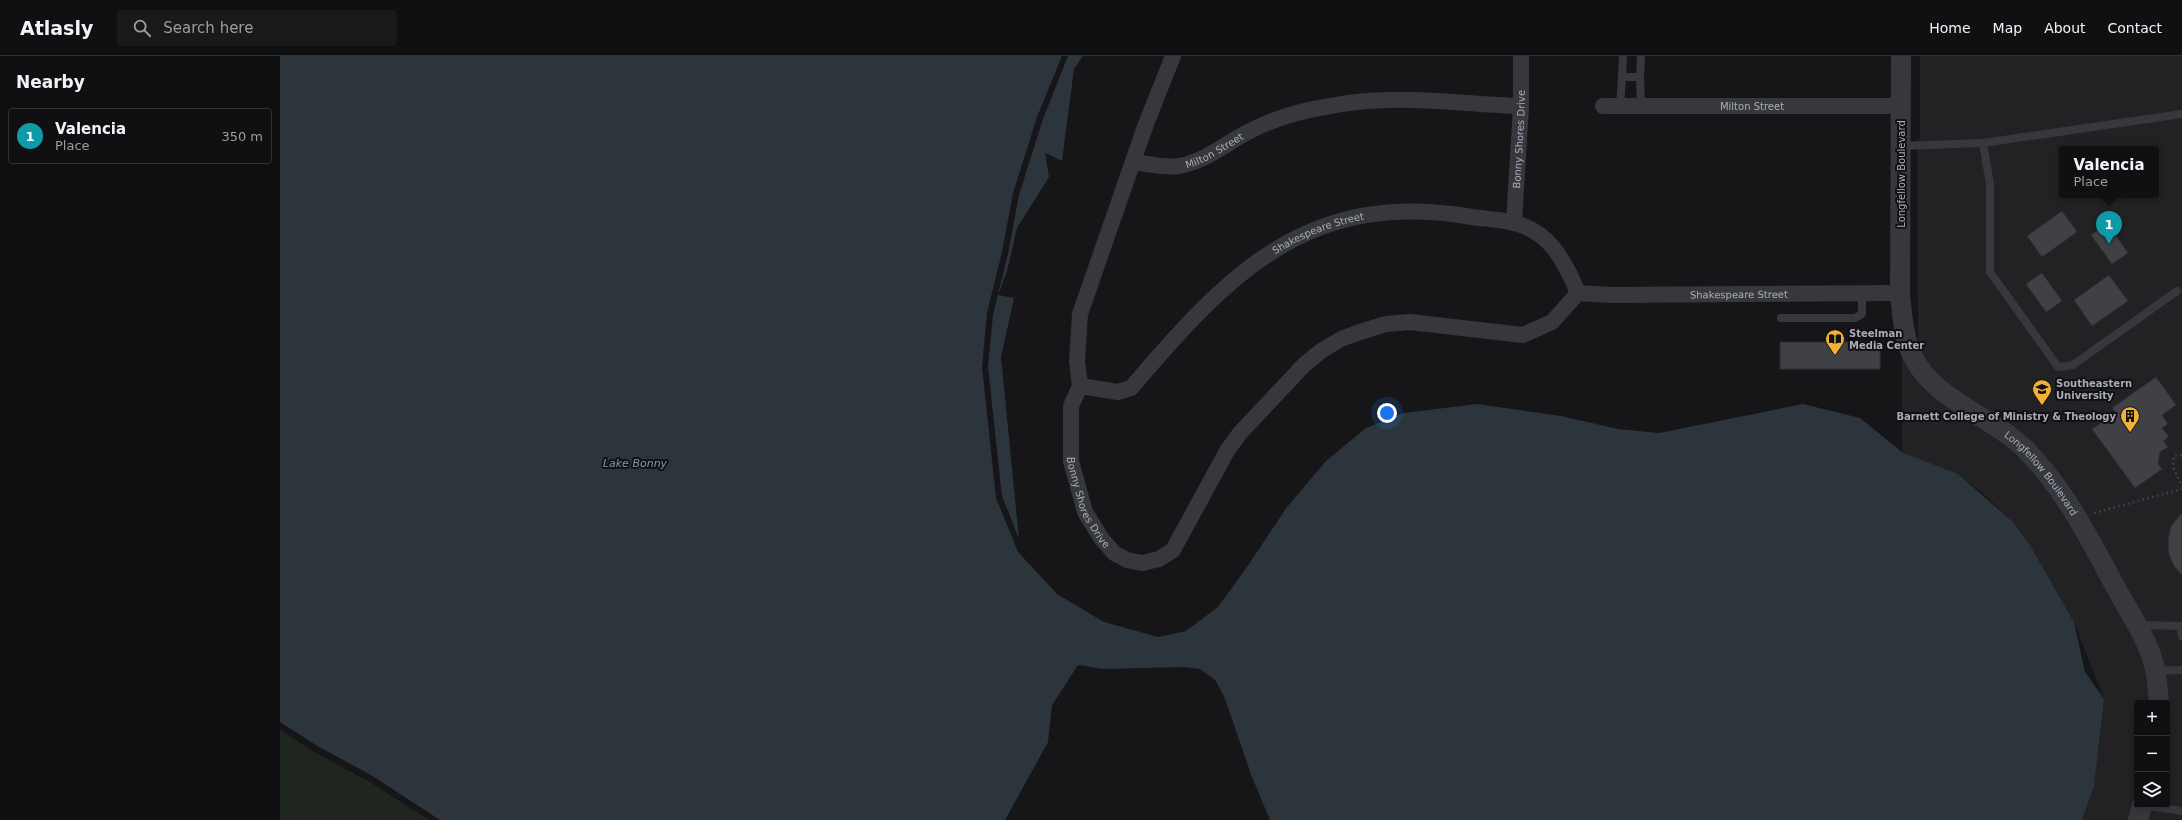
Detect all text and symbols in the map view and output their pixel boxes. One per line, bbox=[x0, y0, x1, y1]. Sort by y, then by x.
search box bbox=[117, 10, 397, 46]
text: Atlasly bbox=[20, 17, 93, 39]
icon: search bbox=[131, 17, 153, 39]
text: Search here bbox=[163, 19, 253, 37]
text: Home bbox=[1929, 20, 1971, 36]
text: Map bbox=[1993, 20, 2022, 36]
text: About bbox=[2044, 20, 2086, 36]
text: Contact bbox=[2108, 20, 2162, 36]
text: Nearby bbox=[16, 72, 85, 92]
street label: Bonny Shores Drive bbox=[1511, 90, 1527, 189]
street label: Milton Street bbox=[1720, 101, 1784, 112]
text: Valencia bbox=[55, 120, 126, 138]
street label: Longfellow Boulevard bbox=[1896, 120, 1907, 228]
text: 1 bbox=[25, 129, 35, 144]
text: 350 m bbox=[221, 129, 263, 144]
street label: Milton Street bbox=[1184, 131, 1245, 170]
text: Place bbox=[55, 138, 90, 153]
popup bbox=[2059, 146, 2159, 198]
text: Valencia bbox=[2073, 156, 2145, 174]
text: Place bbox=[2073, 174, 2108, 189]
street label: Shakespeare Street bbox=[1270, 211, 1365, 256]
pin: 1 bbox=[2096, 211, 2122, 244]
street label: Shakespeare Street bbox=[1690, 289, 1788, 300]
library icon: Steelman Media Center bbox=[1824, 328, 1846, 356]
place label: Steelman Media Center bbox=[1849, 328, 1924, 351]
school or university icon: Southeastern University bbox=[2031, 378, 2053, 406]
place label: Southeastern University bbox=[2056, 378, 2132, 401]
your location bbox=[1377, 403, 1397, 423]
building icon: Barnett College of Ministry & Theology bbox=[2119, 405, 2141, 433]
place label: Barnett College of Ministry & Theology bbox=[1896, 411, 2116, 422]
street label: Longfellow Boulevard bbox=[2002, 429, 2079, 518]
water label: Lake Bonny bbox=[603, 457, 668, 470]
street label: Bonny Shores Drive bbox=[1065, 457, 1112, 550]
map controls bbox=[2134, 700, 2170, 808]
button: + bbox=[2134, 700, 2170, 736]
button: − bbox=[2134, 736, 2170, 772]
button: layers bbox=[2134, 772, 2170, 808]

